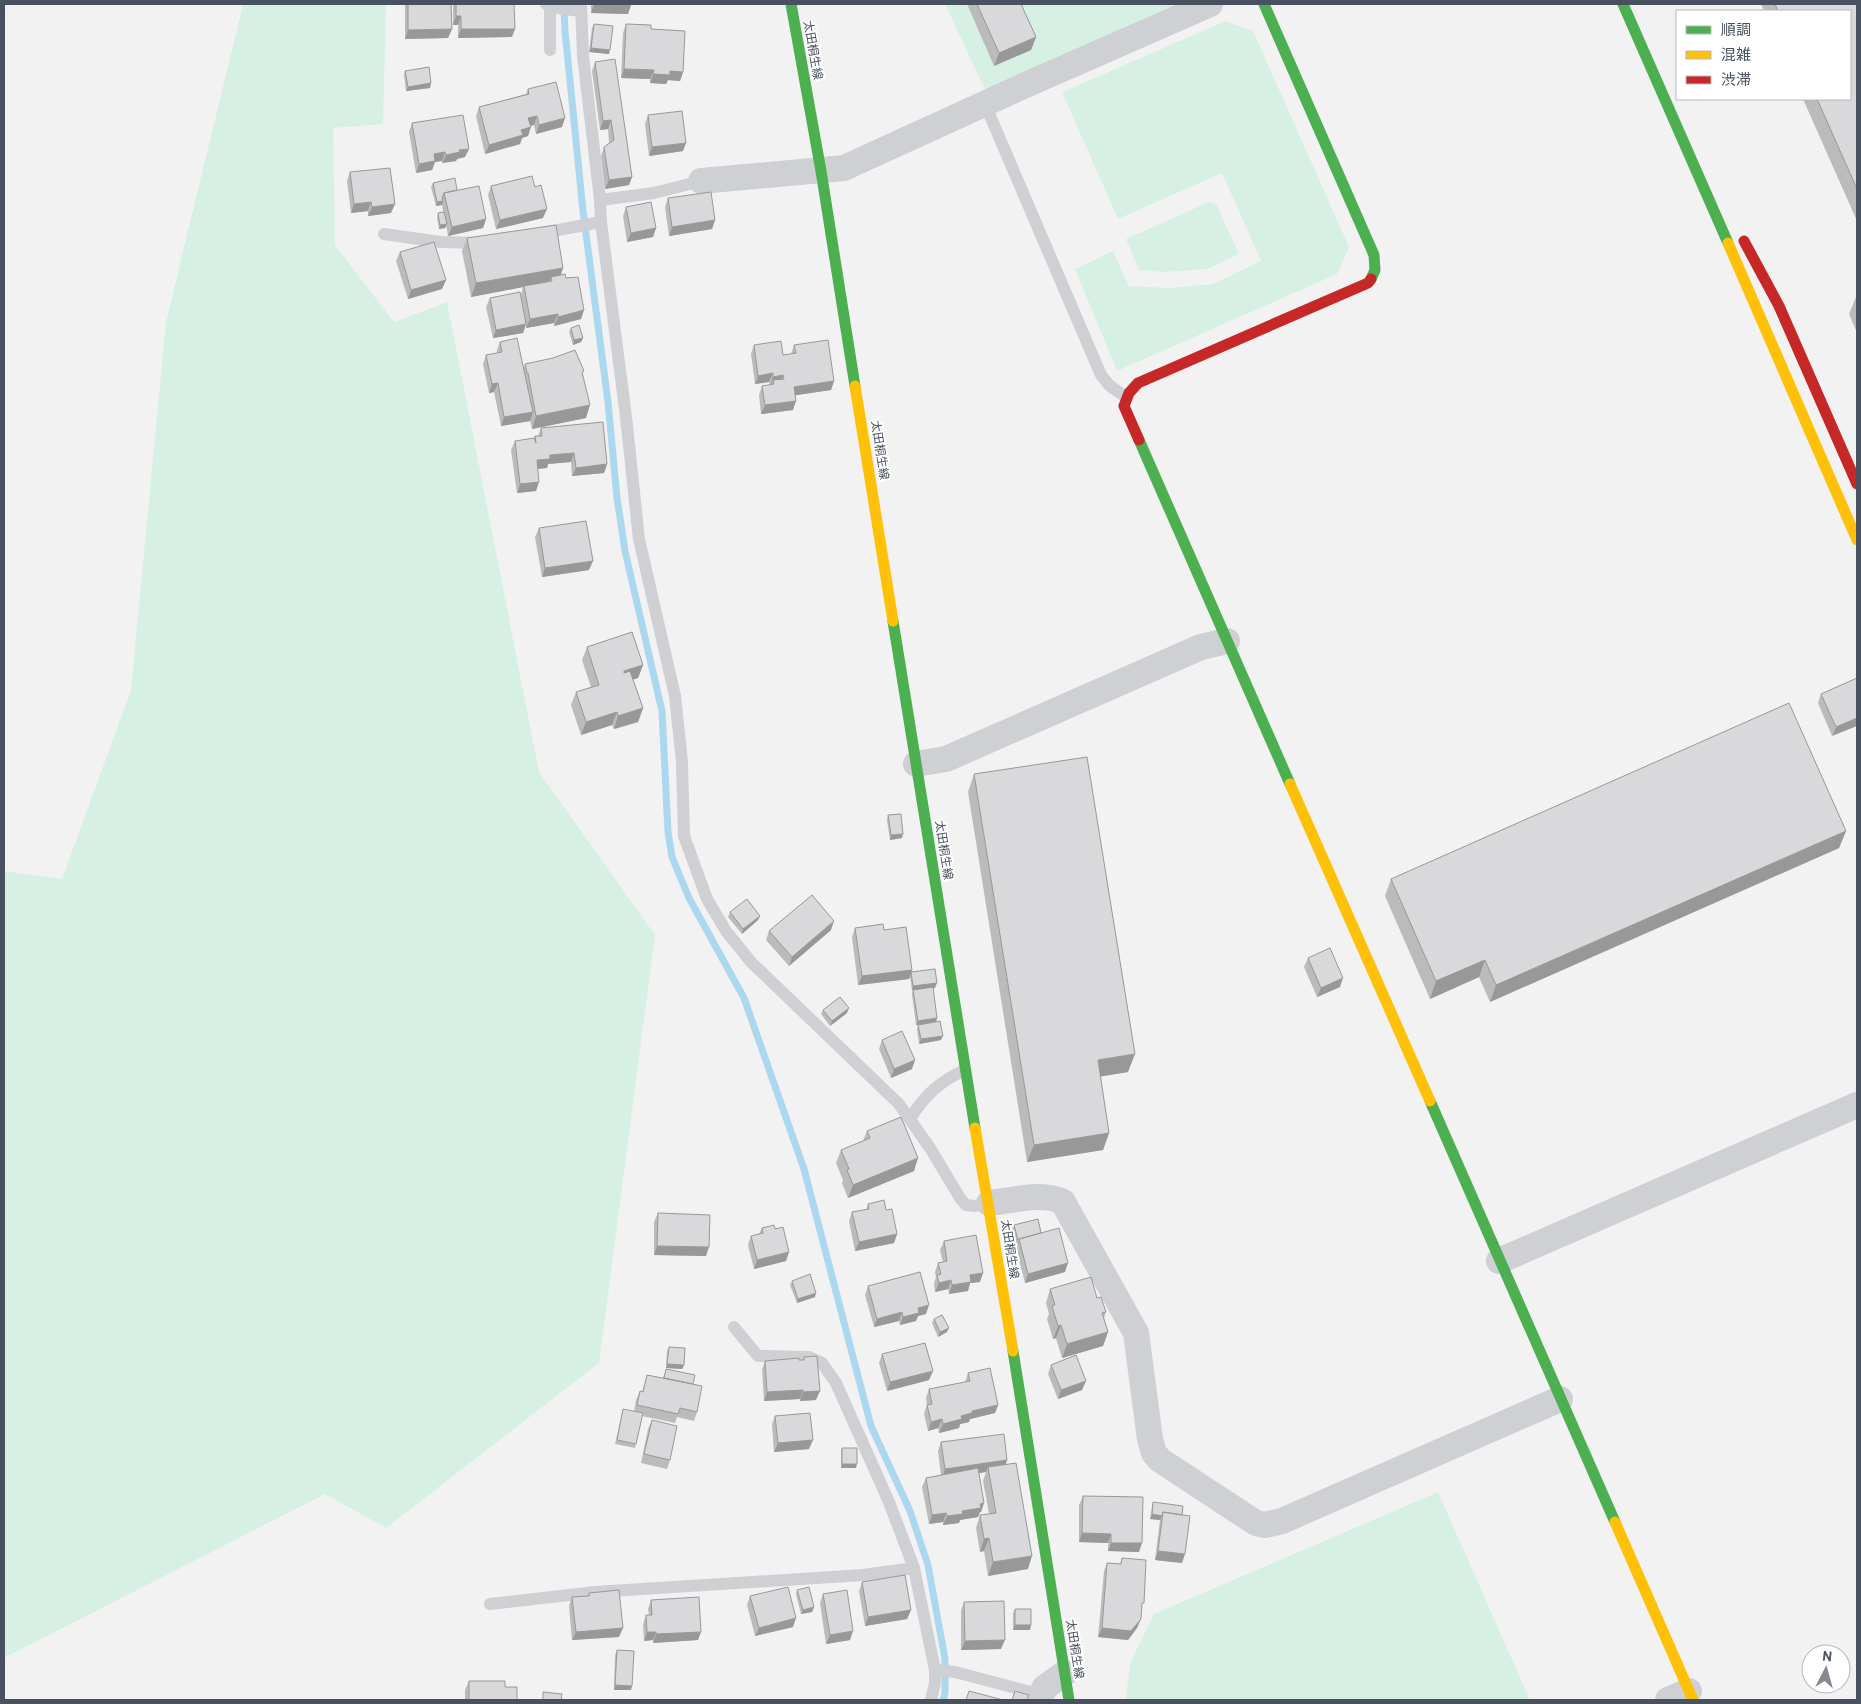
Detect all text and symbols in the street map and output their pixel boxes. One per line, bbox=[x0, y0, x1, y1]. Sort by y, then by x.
legend bbox=[1676, 10, 1851, 100]
street label: 太田桐生線 bbox=[799, 19, 825, 81]
text: 順調 bbox=[1721, 22, 1751, 41]
text: 混雑 bbox=[1721, 47, 1751, 66]
text: 渋滞 bbox=[1721, 72, 1751, 91]
street label: 太田桐生線 bbox=[866, 419, 892, 481]
street label: 太田桐生線 bbox=[930, 819, 956, 881]
street label: 太田桐生線 bbox=[996, 1218, 1022, 1280]
street label: 太田桐生線 bbox=[1061, 1618, 1087, 1680]
north arrow bbox=[1801, 1644, 1851, 1694]
text: N bbox=[1821, 1649, 1833, 1667]

